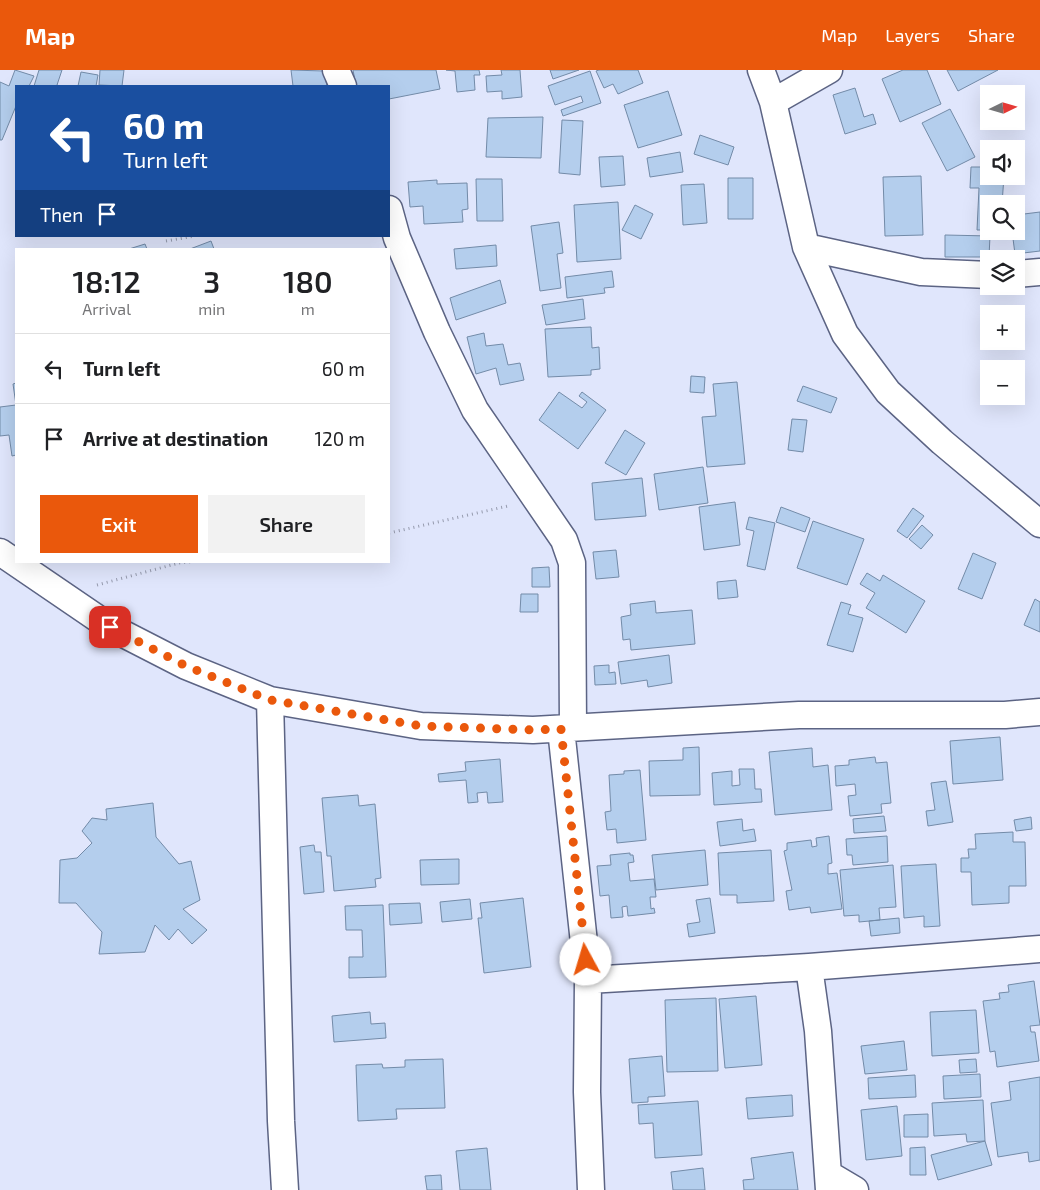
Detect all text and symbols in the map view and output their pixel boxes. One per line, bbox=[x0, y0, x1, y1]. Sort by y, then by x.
text: Map bbox=[25, 21, 75, 50]
text: Map bbox=[821, 24, 857, 46]
text: Layers bbox=[885, 24, 940, 46]
text: Share bbox=[968, 24, 1015, 46]
north arrow bbox=[980, 85, 1025, 130]
map controls bbox=[980, 85, 1025, 405]
text: 60 m bbox=[123, 104, 204, 146]
icon: left bbox=[40, 105, 105, 170]
button: sound bbox=[980, 140, 1025, 185]
text: Turn left bbox=[123, 146, 208, 172]
button: search bbox=[980, 195, 1025, 240]
icon: arrive bbox=[93, 200, 121, 228]
text: Then bbox=[40, 203, 83, 226]
button: layers bbox=[980, 250, 1025, 295]
text: 18:12 bbox=[72, 263, 141, 299]
text: 3 bbox=[203, 263, 220, 299]
text: 180 bbox=[283, 263, 332, 299]
text: Arrival bbox=[82, 299, 131, 318]
text: min bbox=[198, 299, 225, 318]
text: m bbox=[301, 299, 315, 318]
button: + bbox=[980, 305, 1025, 350]
icon: left bbox=[40, 355, 68, 383]
text: Turn left bbox=[83, 357, 160, 380]
text: 60 m bbox=[322, 357, 365, 380]
button: − bbox=[980, 360, 1025, 405]
icon: arrive bbox=[40, 425, 68, 453]
text: Arrive at destination bbox=[83, 427, 268, 450]
text: 120 m bbox=[314, 427, 365, 450]
button: Exit bbox=[40, 495, 198, 553]
button: Share bbox=[208, 495, 365, 553]
pin bbox=[89, 606, 131, 648]
icon: arrive bbox=[96, 613, 124, 641]
position arrow bbox=[559, 933, 611, 985]

